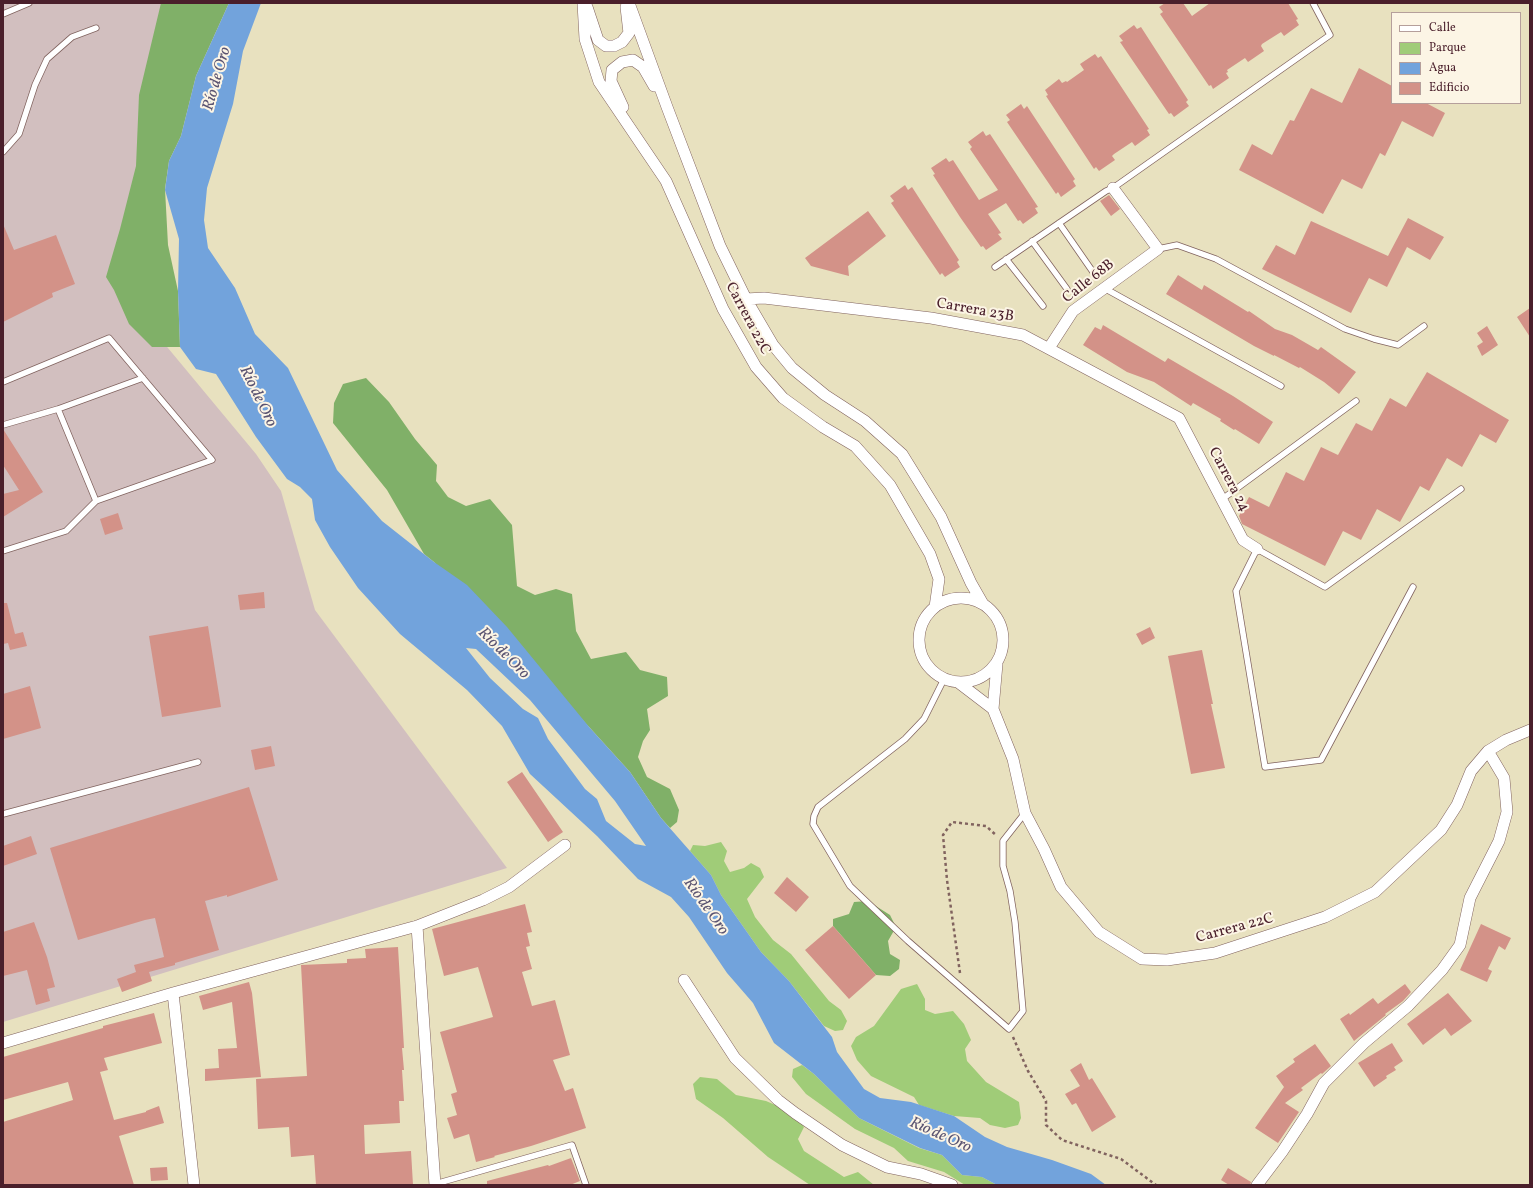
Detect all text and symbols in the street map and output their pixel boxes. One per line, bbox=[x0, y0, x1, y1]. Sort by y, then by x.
legend bbox=[1391, 12, 1521, 104]
text: Calle bbox=[1429, 20, 1456, 36]
text: Parque bbox=[1429, 40, 1466, 56]
water label: Río de Oro bbox=[200, 45, 236, 113]
text: Agua bbox=[1429, 60, 1456, 76]
text: Edificio bbox=[1429, 80, 1469, 96]
street label: Calle 68B bbox=[1059, 256, 1119, 308]
street label: Carrera 22C bbox=[720, 280, 774, 358]
street label: Carrera 23B bbox=[935, 295, 1015, 327]
water label: Río de Oro bbox=[234, 363, 280, 431]
street label: Carrera 24 bbox=[1204, 445, 1252, 515]
water label: Río de Oro bbox=[473, 624, 533, 684]
water label: Río de Oro bbox=[678, 875, 732, 939]
street label: Carrera 22C bbox=[1194, 910, 1276, 948]
water label: Río de Oro bbox=[906, 1114, 974, 1158]

